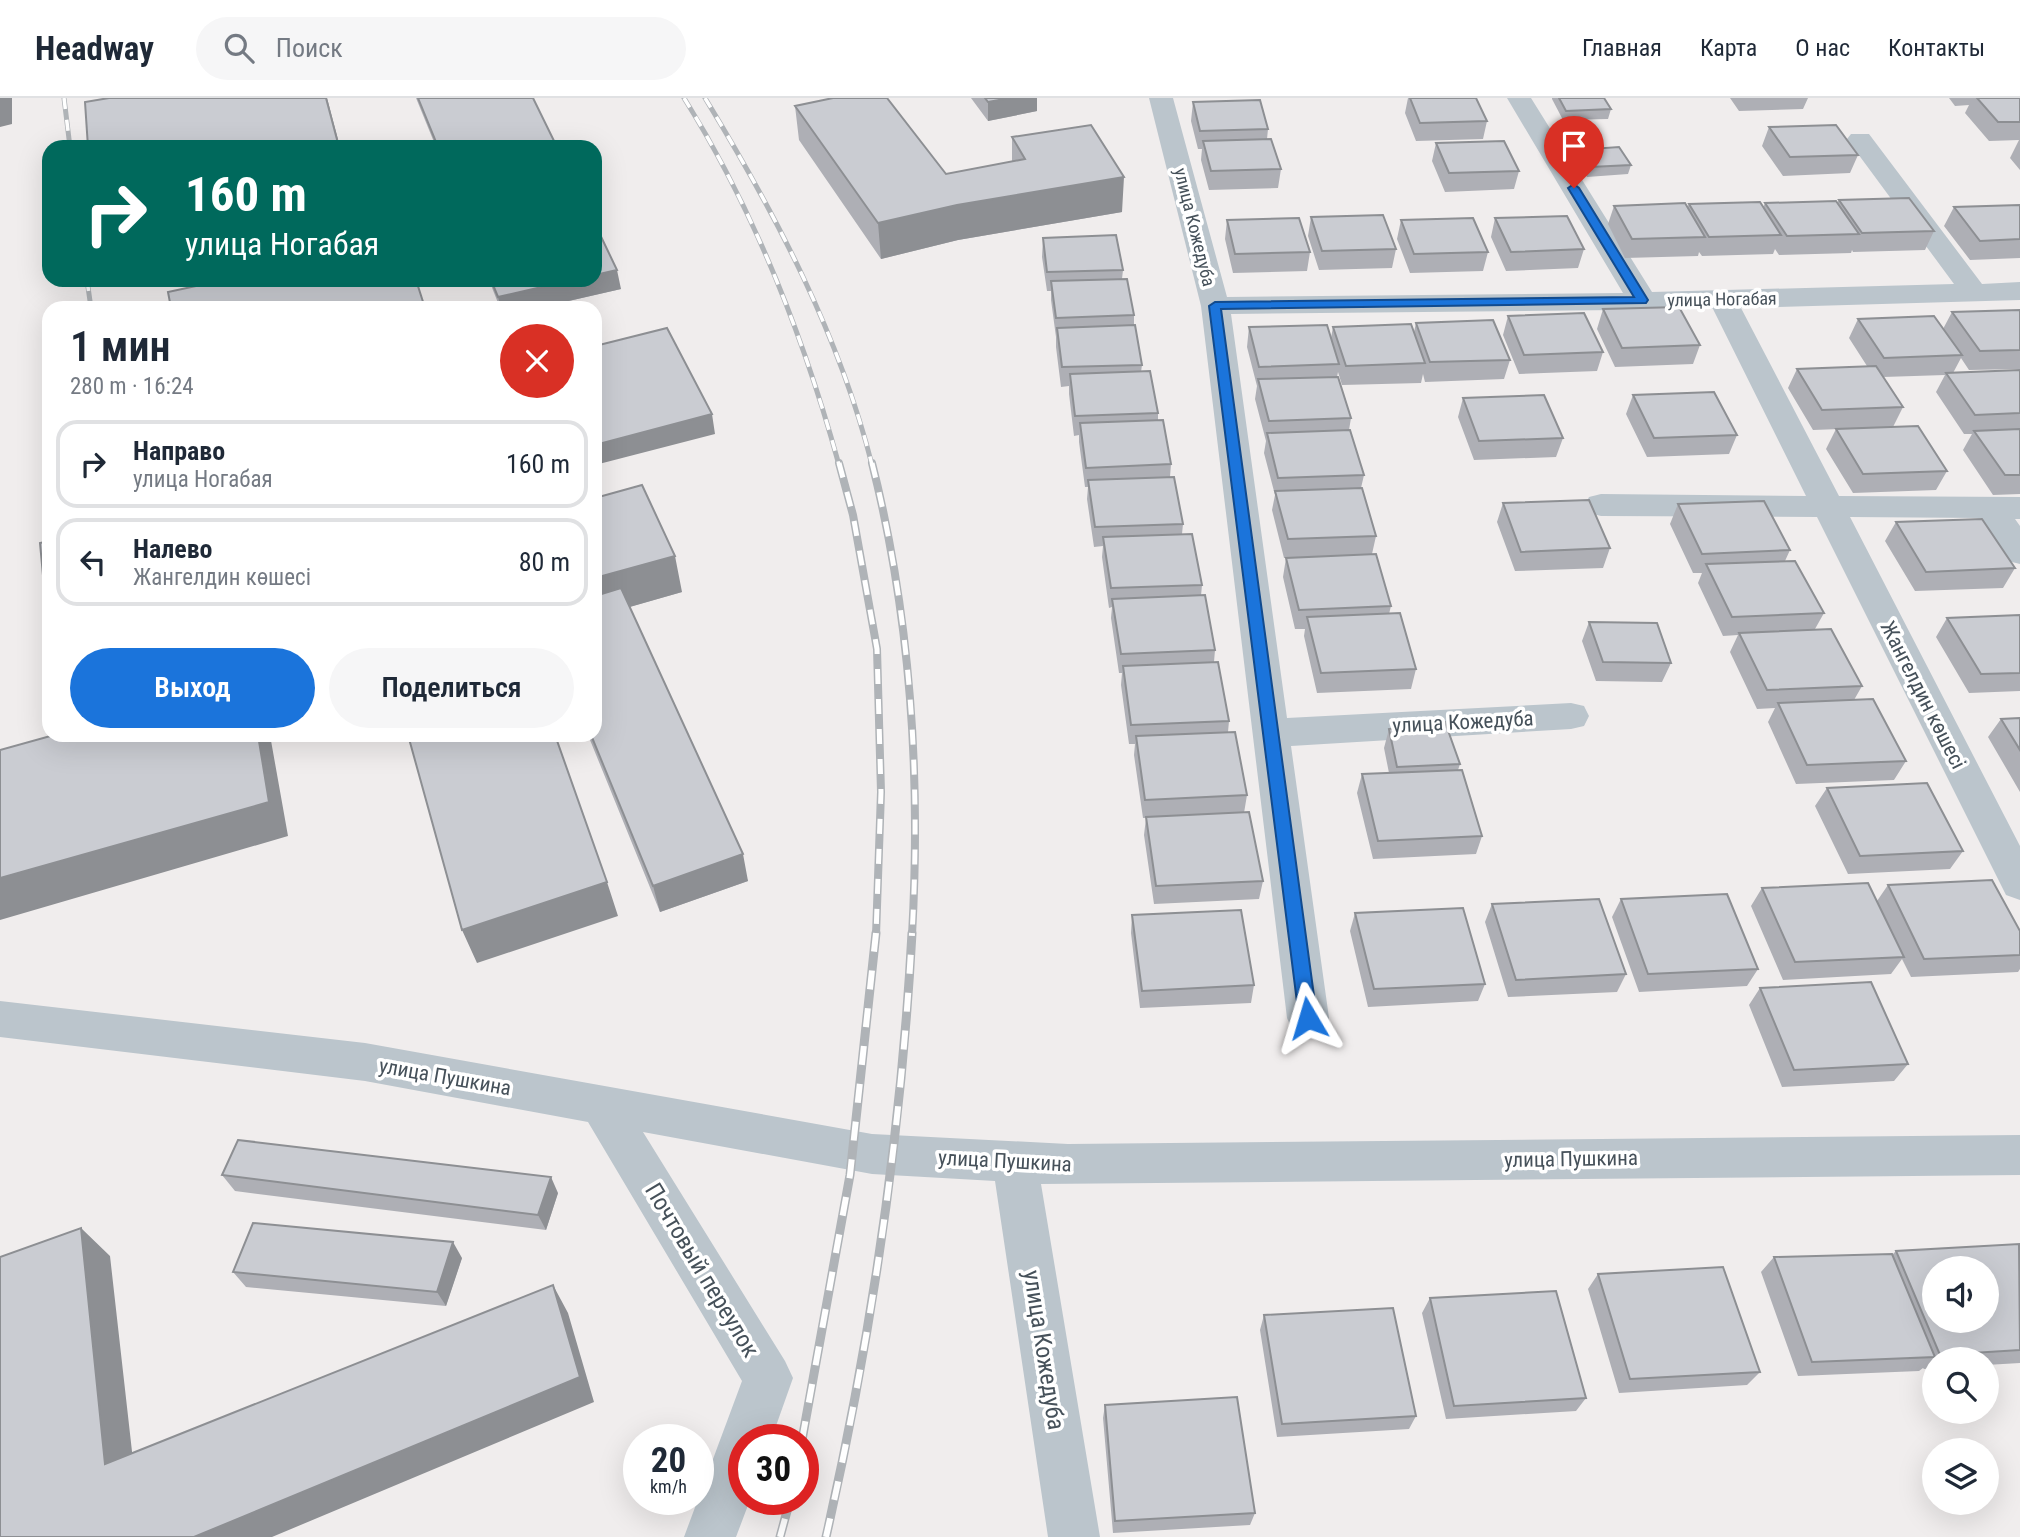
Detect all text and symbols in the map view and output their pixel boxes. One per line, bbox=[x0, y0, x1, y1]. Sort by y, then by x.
search box bbox=[196, 17, 686, 80]
text: Headway bbox=[35, 29, 154, 68]
icon: search bbox=[220, 29, 258, 67]
text: Поиск bbox=[276, 33, 343, 63]
text: Главная bbox=[1582, 34, 1662, 62]
text: Карта bbox=[1700, 34, 1757, 62]
text: О нас bbox=[1795, 34, 1850, 62]
text: Контакты bbox=[1888, 34, 1985, 62]
pin bbox=[1544, 116, 1604, 188]
icon: arrive bbox=[1555, 127, 1593, 165]
text: 160 m bbox=[185, 166, 307, 223]
street label: улица Кожедуба bbox=[1170, 166, 1220, 288]
icon: right bbox=[70, 168, 161, 259]
text: улица Ногабая bbox=[185, 225, 379, 263]
street label: улица Ногабая bbox=[1667, 288, 1777, 310]
text: 1 мин bbox=[70, 322, 171, 371]
button: close bbox=[500, 324, 574, 398]
text: 280 m · 16:24 bbox=[70, 373, 194, 400]
text: Направо bbox=[133, 436, 225, 466]
icon: right bbox=[74, 445, 112, 483]
text: 160 m bbox=[506, 449, 570, 479]
text: улица Ногабая bbox=[133, 466, 273, 493]
text: Налево bbox=[133, 534, 213, 564]
icon: left bbox=[74, 543, 112, 581]
text: 80 m bbox=[519, 547, 570, 577]
text: Жангелдин көшесі bbox=[133, 564, 311, 591]
street label: Жангелдин көшесі bbox=[1875, 617, 1971, 773]
button: Выход bbox=[70, 648, 315, 728]
button: Поделиться bbox=[329, 648, 574, 728]
street label: улица Кожедуба bbox=[1392, 706, 1534, 738]
position arrow bbox=[1271, 981, 1345, 1055]
street label: улица Пушкина bbox=[377, 1054, 513, 1100]
street label: улица Пушкина bbox=[938, 1146, 1072, 1176]
street label: улица Пушкина bbox=[1504, 1146, 1638, 1172]
street label: Почтовый переулок bbox=[639, 1178, 765, 1363]
map controls bbox=[1922, 1256, 1999, 1515]
button: sound bbox=[1922, 1256, 1999, 1333]
street label: улица Кожедуба bbox=[1018, 1268, 1070, 1432]
button: search bbox=[1922, 1347, 1999, 1424]
speed limit sign: 30 bbox=[728, 1424, 819, 1515]
button: layers bbox=[1922, 1438, 1999, 1515]
text: 20 bbox=[651, 1440, 686, 1481]
text: km/h bbox=[650, 1476, 687, 1497]

